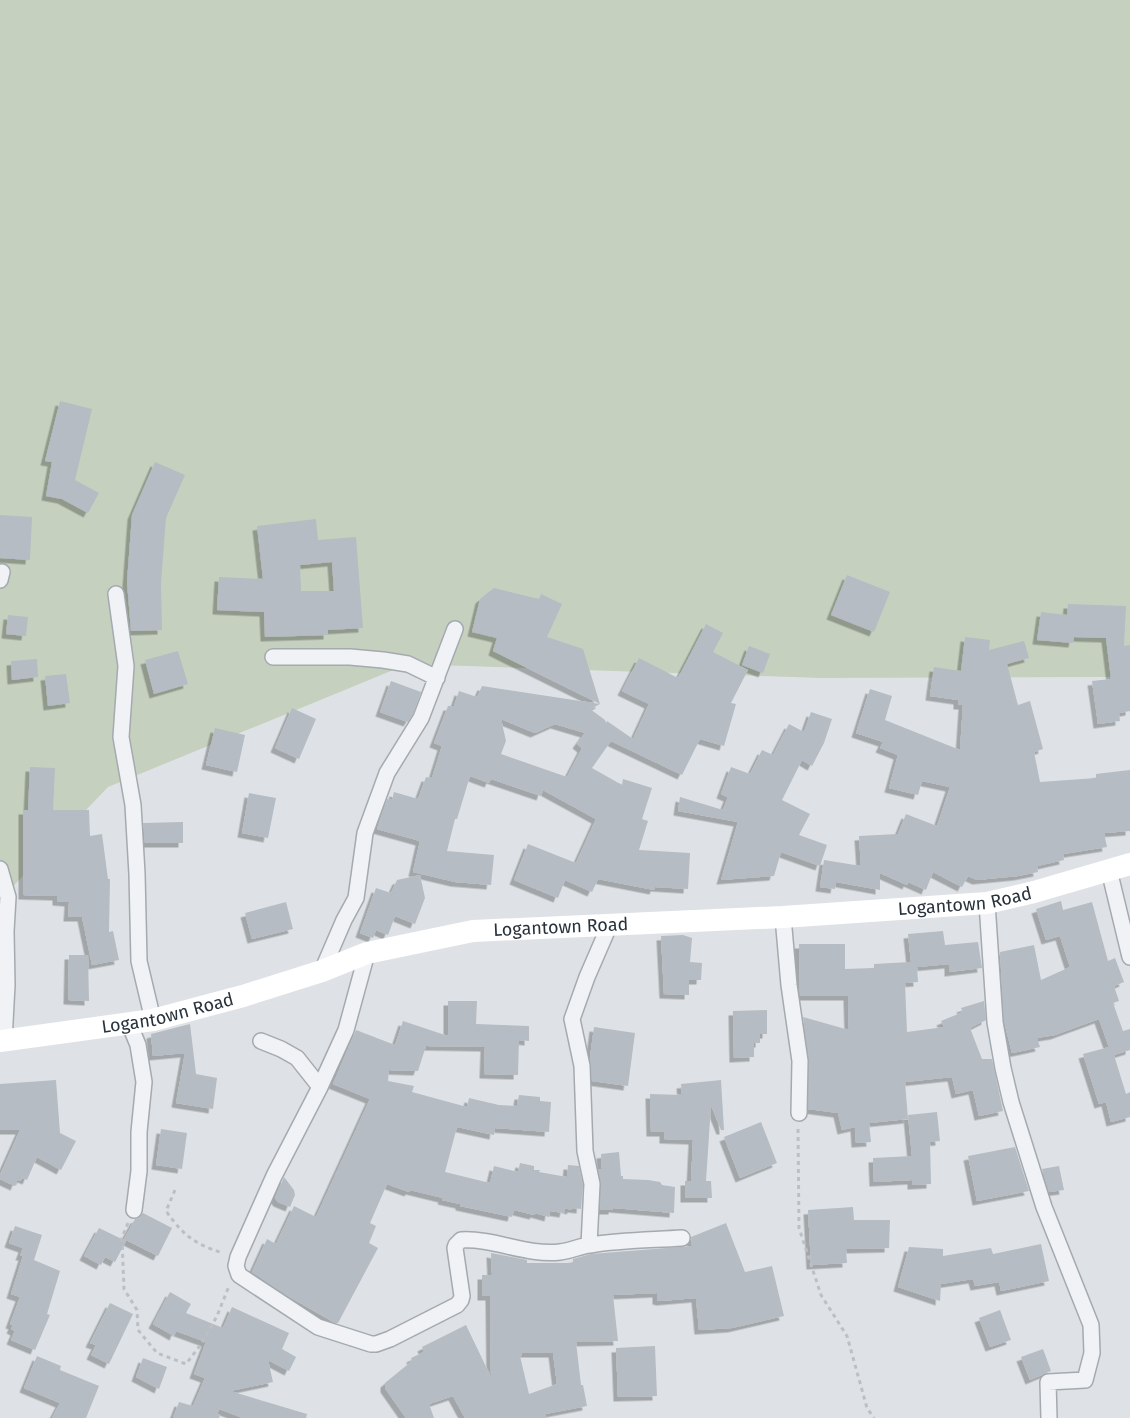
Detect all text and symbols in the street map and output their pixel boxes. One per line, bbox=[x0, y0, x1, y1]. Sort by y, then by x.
street label: Logantown Road bbox=[897, 882, 1034, 920]
street label: Logantown Road bbox=[493, 913, 629, 941]
street label: Logantown Road bbox=[100, 988, 236, 1038]

